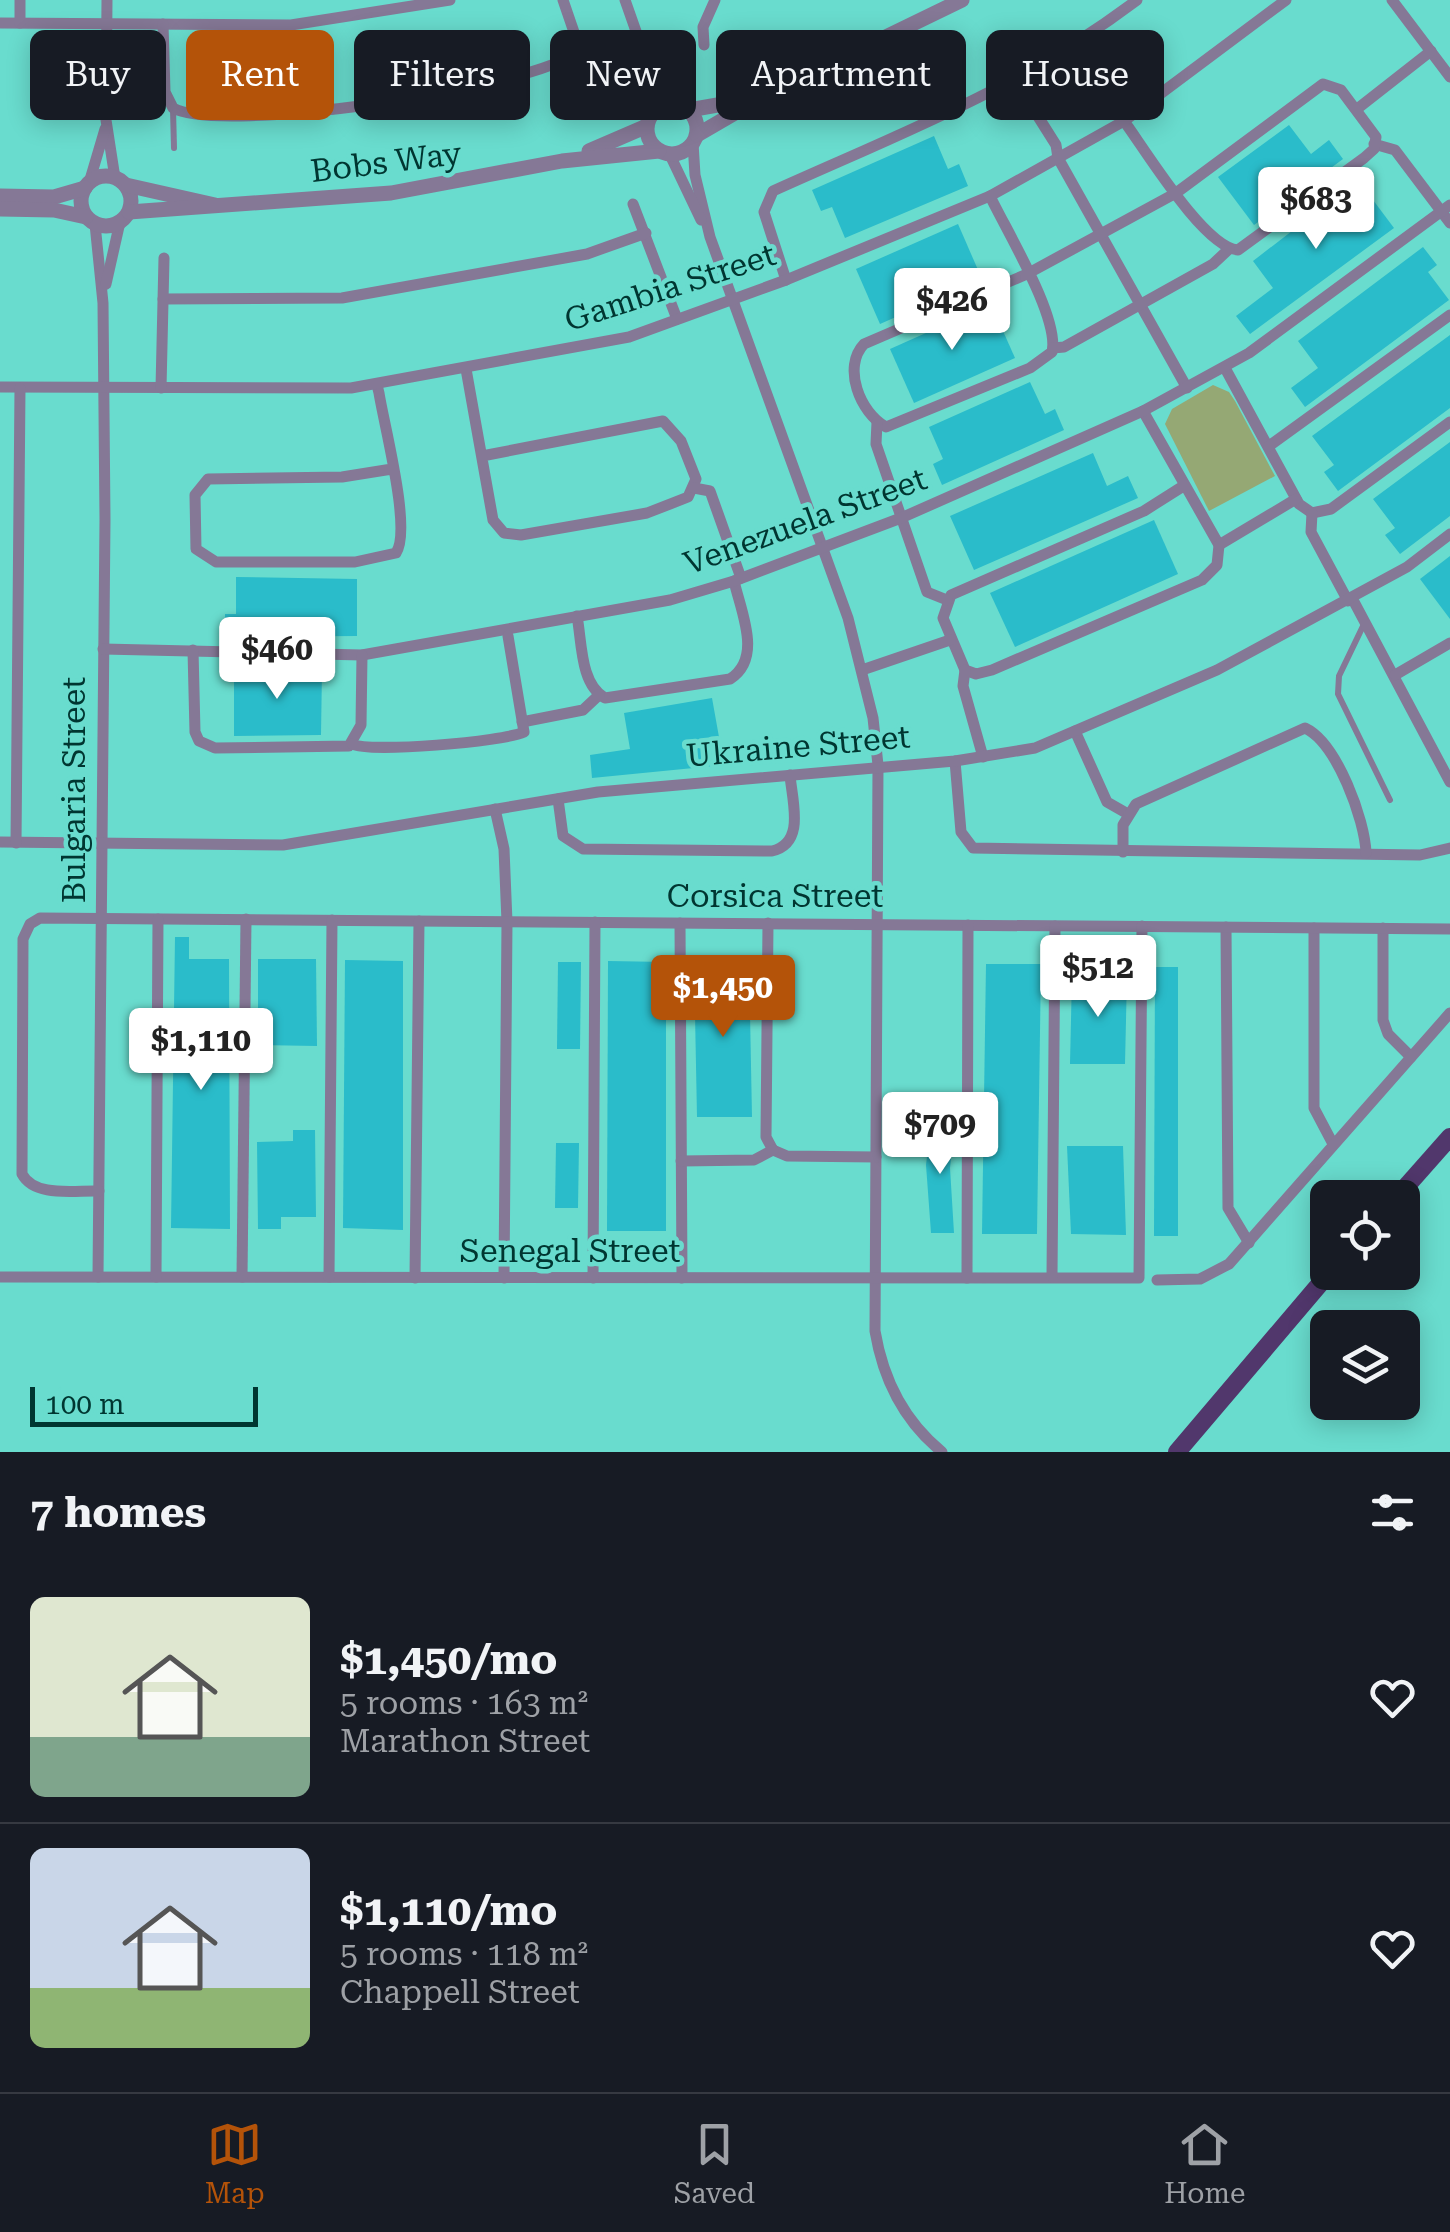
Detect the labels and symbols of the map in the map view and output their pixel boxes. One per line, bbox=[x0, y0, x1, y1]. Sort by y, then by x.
street label: Bobs Way bbox=[308, 134, 464, 190]
pin: $683 bbox=[1257, 167, 1375, 252]
street label: Gambia Street bbox=[560, 235, 780, 339]
pin: $426 bbox=[893, 268, 1011, 353]
street label: Venezuela Street bbox=[678, 459, 932, 583]
pin: $460 bbox=[218, 617, 336, 702]
street label: Bulgaria Street bbox=[55, 677, 93, 903]
street label: Ukraine Street bbox=[684, 717, 912, 775]
street label: Corsica Street bbox=[667, 877, 883, 915]
pin: $512 bbox=[1039, 935, 1157, 1020]
pin: $1,450 bbox=[642, 955, 804, 1040]
pin: $1,110 bbox=[120, 1008, 282, 1093]
pin: $709 bbox=[881, 1092, 999, 1177]
street label: Senegal Street bbox=[460, 1232, 680, 1270]
scale bar bbox=[30, 1382, 258, 1426]

